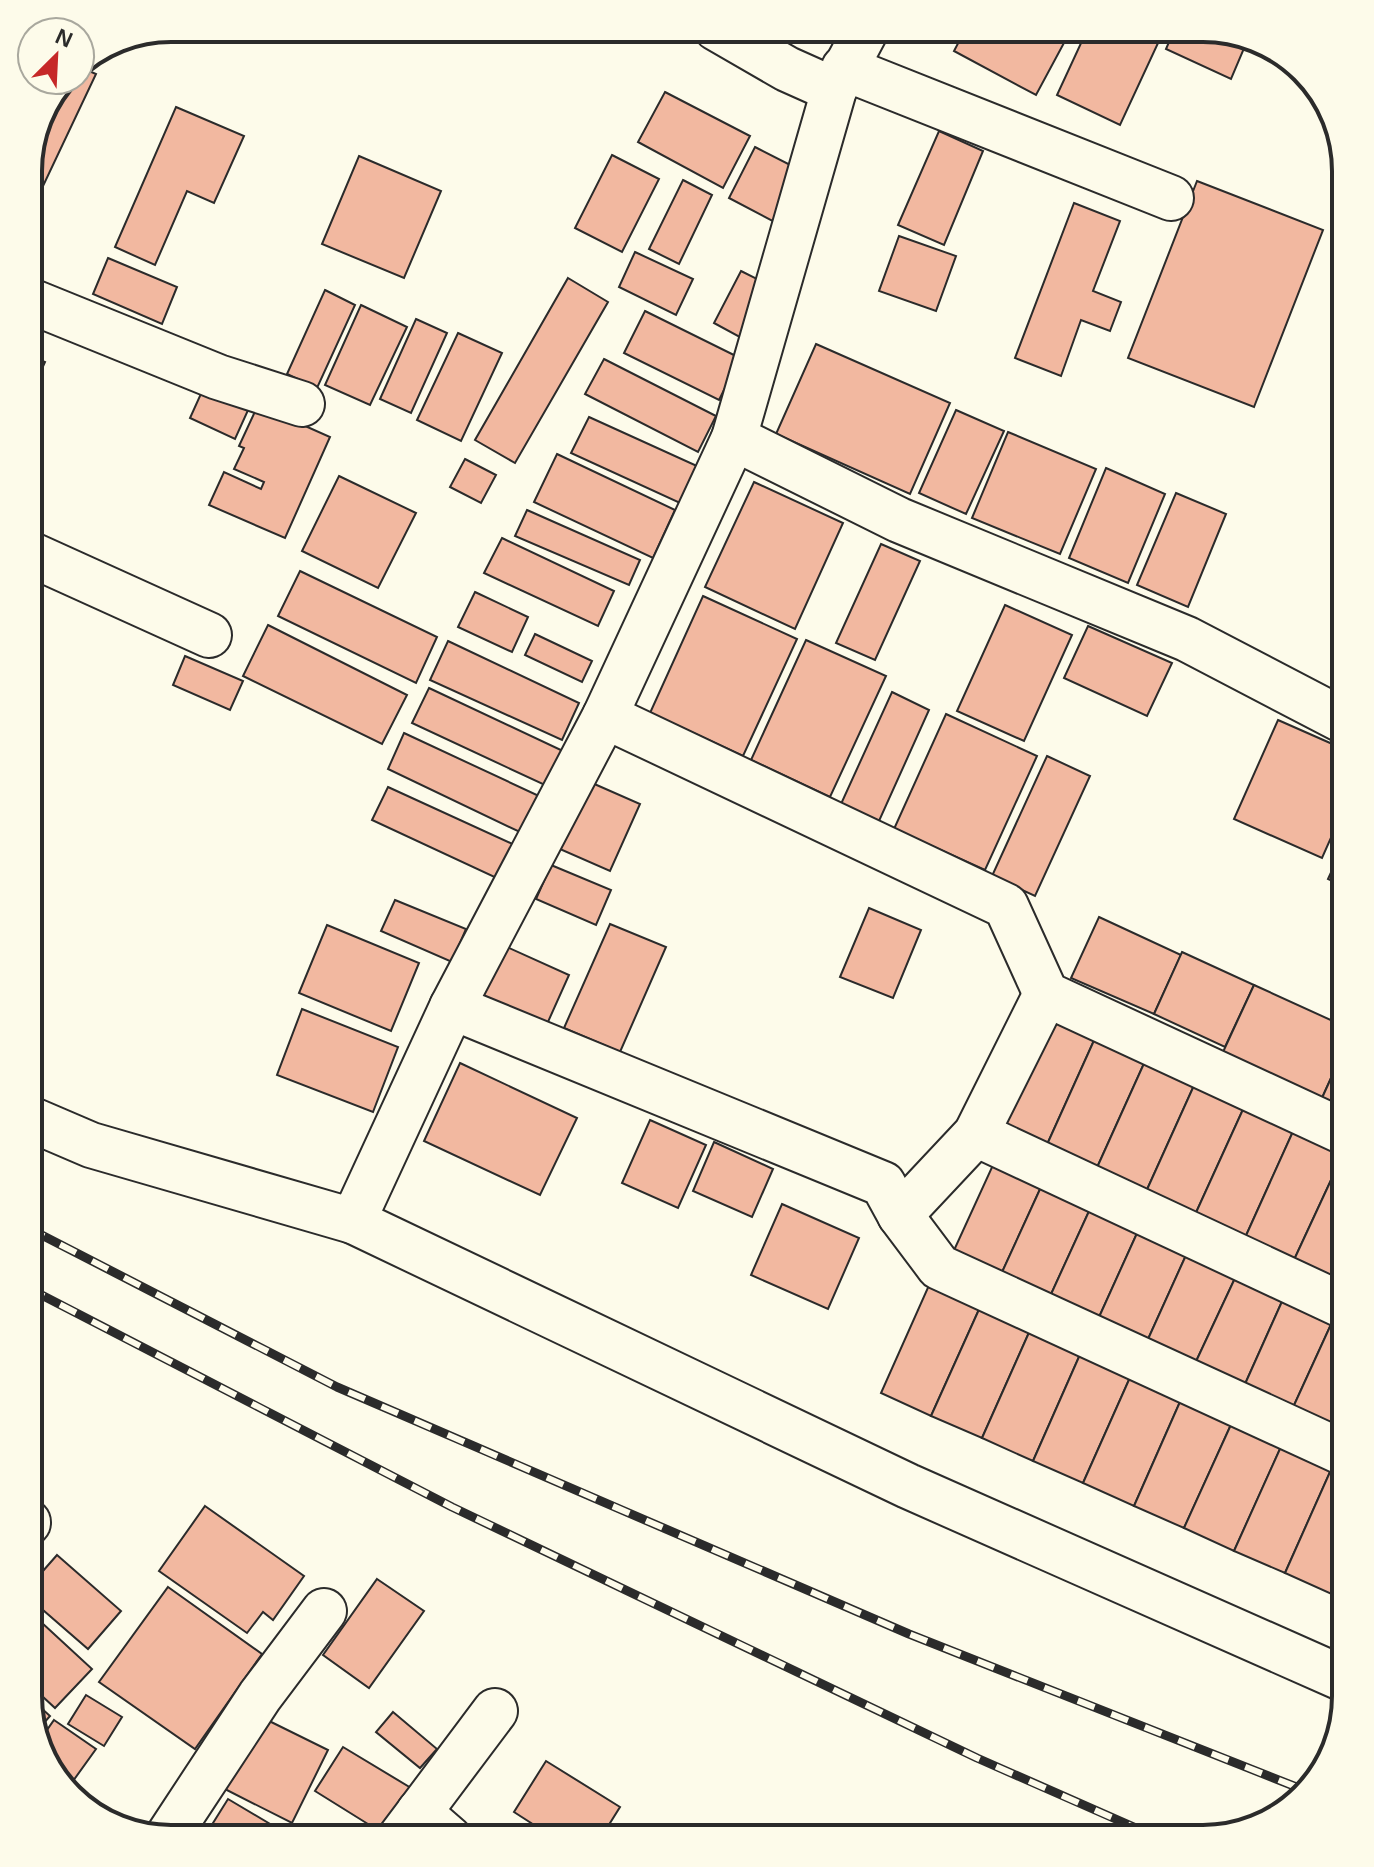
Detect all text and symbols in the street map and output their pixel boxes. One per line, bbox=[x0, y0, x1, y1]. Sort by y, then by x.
north arrow bbox=[16, 16, 96, 96]
text: N bbox=[52, 24, 76, 53]

